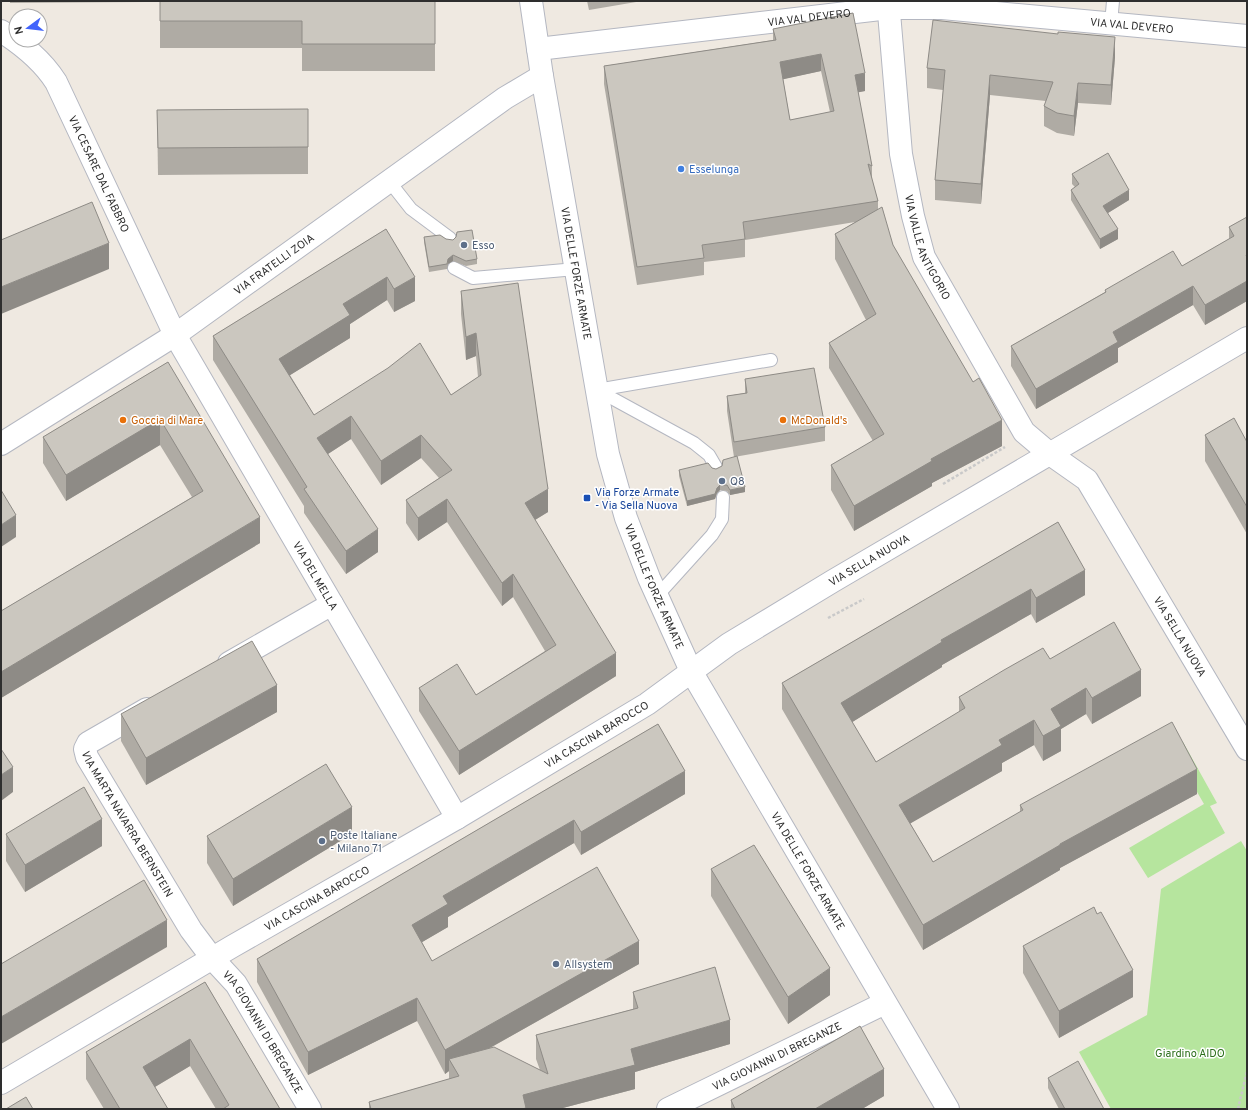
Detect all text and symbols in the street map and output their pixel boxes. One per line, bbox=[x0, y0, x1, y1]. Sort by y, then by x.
street label: VIA VAL DEVERO bbox=[767, 6, 852, 30]
north arrow bbox=[8, 8, 48, 48]
street label: VIA VAL DEVERO bbox=[1089, 16, 1174, 37]
text: N bbox=[12, 25, 27, 36]
street label: VIA CESARE DAL FABBRO bbox=[65, 113, 132, 235]
place label: Esselunga bbox=[689, 163, 739, 177]
marker: Esselunga bbox=[676, 164, 686, 174]
street label: VIA VALLE ANTIGORIO bbox=[901, 193, 953, 303]
street label: VIA DELLE FORZE ARMATE bbox=[557, 206, 594, 341]
street label: VIA FRATELLI ZOIA bbox=[231, 231, 317, 298]
place label: Esso bbox=[472, 239, 495, 253]
marker: Esso bbox=[459, 240, 469, 250]
place label: Goccia di Mare bbox=[131, 414, 203, 428]
place label: McDonald's bbox=[791, 414, 847, 428]
marker: Goccia di Mare bbox=[118, 415, 128, 425]
marker: McDonald's bbox=[778, 415, 788, 425]
place label: Q8 bbox=[730, 475, 745, 489]
marker: Q8 bbox=[717, 476, 727, 486]
place label: Via Forze Armate - Via Sella Nuova bbox=[595, 486, 679, 513]
marker: Via Forze Armate - Via Sella Nuova bbox=[582, 493, 592, 503]
street label: VIA DELLE FORZE ARMATE bbox=[621, 522, 686, 652]
street label: VIA SELLA NUOVA bbox=[827, 532, 913, 590]
street label: VIA DEL MELLA bbox=[289, 539, 340, 613]
street label: VIA SELLA NUOVA bbox=[1150, 594, 1209, 680]
street label: VIA CASCINA BAROCCO bbox=[542, 699, 652, 772]
street label: VIA MARTA NAVARRA BERNSTEIN bbox=[78, 750, 176, 900]
street label: VIA DELLE FORZE ARMATE bbox=[767, 810, 848, 933]
place label: Poste Italiane - Milano 71 bbox=[330, 829, 398, 856]
marker: Poste Italiane - Milano 71 bbox=[317, 836, 327, 846]
street label: VIA CASCINA BAROCCO bbox=[262, 863, 373, 935]
place label: Allsystem bbox=[564, 958, 612, 972]
marker: Allsystem bbox=[551, 959, 561, 969]
street label: VIA GIOVANNI DI BREGANZE bbox=[219, 968, 305, 1096]
street label: VIA GIOVANNI DI BREGANZE bbox=[710, 1019, 844, 1094]
park label: Giardino AIDO bbox=[1155, 1047, 1225, 1061]

